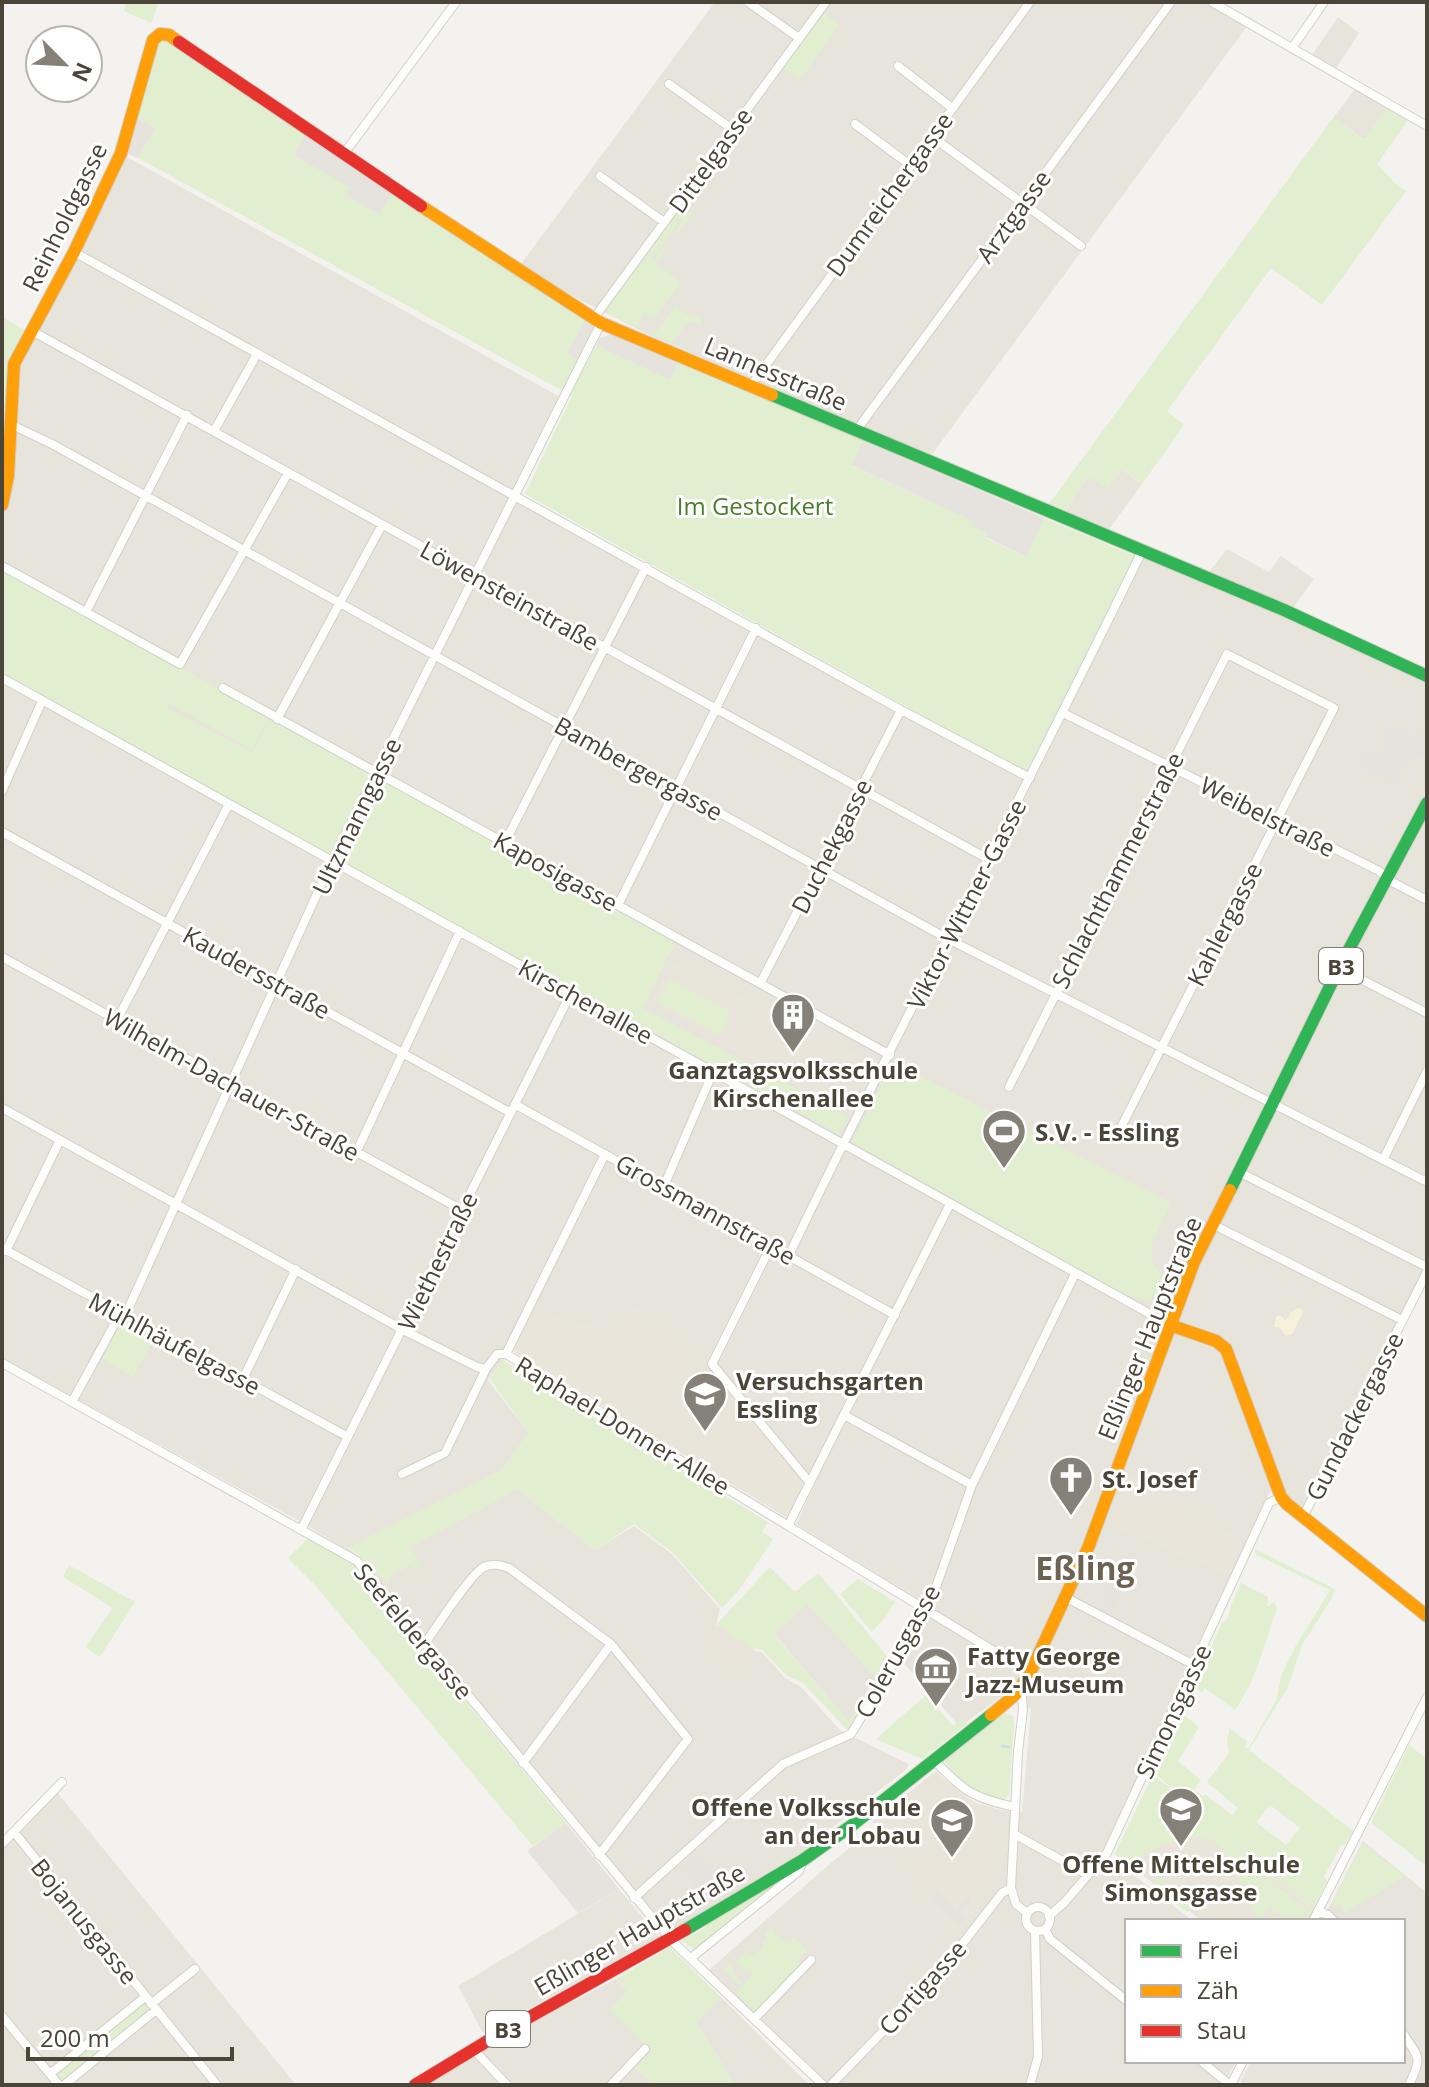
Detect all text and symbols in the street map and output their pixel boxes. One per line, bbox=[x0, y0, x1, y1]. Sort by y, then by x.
north arrow bbox=[24, 24, 104, 104]
text: N bbox=[66, 58, 101, 87]
street label: Dittelgasse bbox=[661, 101, 759, 219]
street label: Dumreichergasse bbox=[818, 105, 960, 283]
street label: Reinholdgasse bbox=[14, 137, 114, 297]
street label: Arztgasse bbox=[968, 163, 1058, 269]
street label: Lannesstraße bbox=[700, 328, 852, 418]
park label: Im Gestockert bbox=[677, 489, 833, 522]
street label: Löwensteinstraße bbox=[415, 532, 605, 658]
street label: Bambergergasse bbox=[549, 708, 729, 828]
street label: Ultzmanngasse bbox=[304, 732, 408, 900]
street label: Schlachthammerstraße bbox=[1043, 746, 1191, 994]
street label: Weibelstraße bbox=[1195, 768, 1341, 864]
street label: Duchekgasse bbox=[783, 773, 879, 919]
street label: Viktor-Wittner-Gasse bbox=[899, 793, 1033, 1015]
street label: Kaposigasse bbox=[488, 823, 624, 919]
street label: Kahlergasse bbox=[1179, 856, 1269, 992]
street label: Kaudersstraße bbox=[177, 918, 337, 1026]
road number: B3 bbox=[1319, 948, 1363, 984]
street label: Kirschenallee bbox=[513, 950, 659, 1052]
building icon: Ganztagsvolksschule Kirschenallee bbox=[769, 991, 817, 1054]
street label: Wilhelm-Dachauer-Straße bbox=[98, 1000, 366, 1168]
place label: Ganztagsvolksschule Kirschenallee bbox=[668, 1053, 918, 1114]
sports icon: S.V. - Essling bbox=[980, 1107, 1028, 1170]
place label: S.V. - Essling bbox=[1035, 1115, 1179, 1148]
street label: Grossmannstraße bbox=[610, 1146, 802, 1272]
street label: Wiethestraße bbox=[389, 1186, 485, 1336]
street label: Eßlinger Hauptstraße bbox=[1089, 1211, 1209, 1445]
street label: Mühlhäufelgasse bbox=[83, 1284, 267, 1402]
street label: Gundackergasse bbox=[1297, 1326, 1411, 1506]
street label: Raphael-Donner-Allee bbox=[510, 1348, 736, 1502]
place label: Versuchsgarten Essling bbox=[736, 1364, 924, 1425]
school or university icon: Versuchsgarten Essling bbox=[681, 1370, 729, 1433]
church icon: St. Josef bbox=[1047, 1454, 1095, 1517]
place label: St. Josef bbox=[1102, 1462, 1199, 1495]
district label: Eßling bbox=[1035, 1546, 1135, 1589]
street label: Seefeldergasse bbox=[347, 1556, 481, 1706]
street label: Colerusgasse bbox=[847, 1578, 947, 1724]
street label: Simonsgasse bbox=[1127, 1638, 1219, 1784]
place label: Fatty George Jazz-Museum bbox=[965, 1639, 1124, 1700]
museum icon: Fatty George Jazz-Museum bbox=[912, 1645, 960, 1708]
school or university icon: Offene Mittelschule Simonsgasse bbox=[1157, 1785, 1205, 1848]
place label: Offene Volksschule an der Lobau bbox=[691, 1790, 921, 1851]
school or university icon: Offene Volksschule an der Lobau bbox=[928, 1796, 976, 1859]
place label: Offene Mittelschule Simonsgasse bbox=[1062, 1847, 1300, 1908]
street label: Bojanusgasse bbox=[24, 1851, 146, 1991]
street label: Eßlinger Hauptstraße bbox=[528, 1855, 750, 2003]
legend bbox=[1125, 1919, 1405, 2063]
street label: Cortigasse bbox=[871, 1933, 973, 2041]
text: Frei bbox=[1197, 1933, 1239, 1966]
text: Zäh bbox=[1197, 1973, 1239, 2006]
scale bar bbox=[28, 2011, 232, 2061]
road number: B3 bbox=[486, 2011, 530, 2047]
text: Stau bbox=[1197, 2013, 1247, 2046]
text: 200 m bbox=[40, 2021, 110, 2054]

